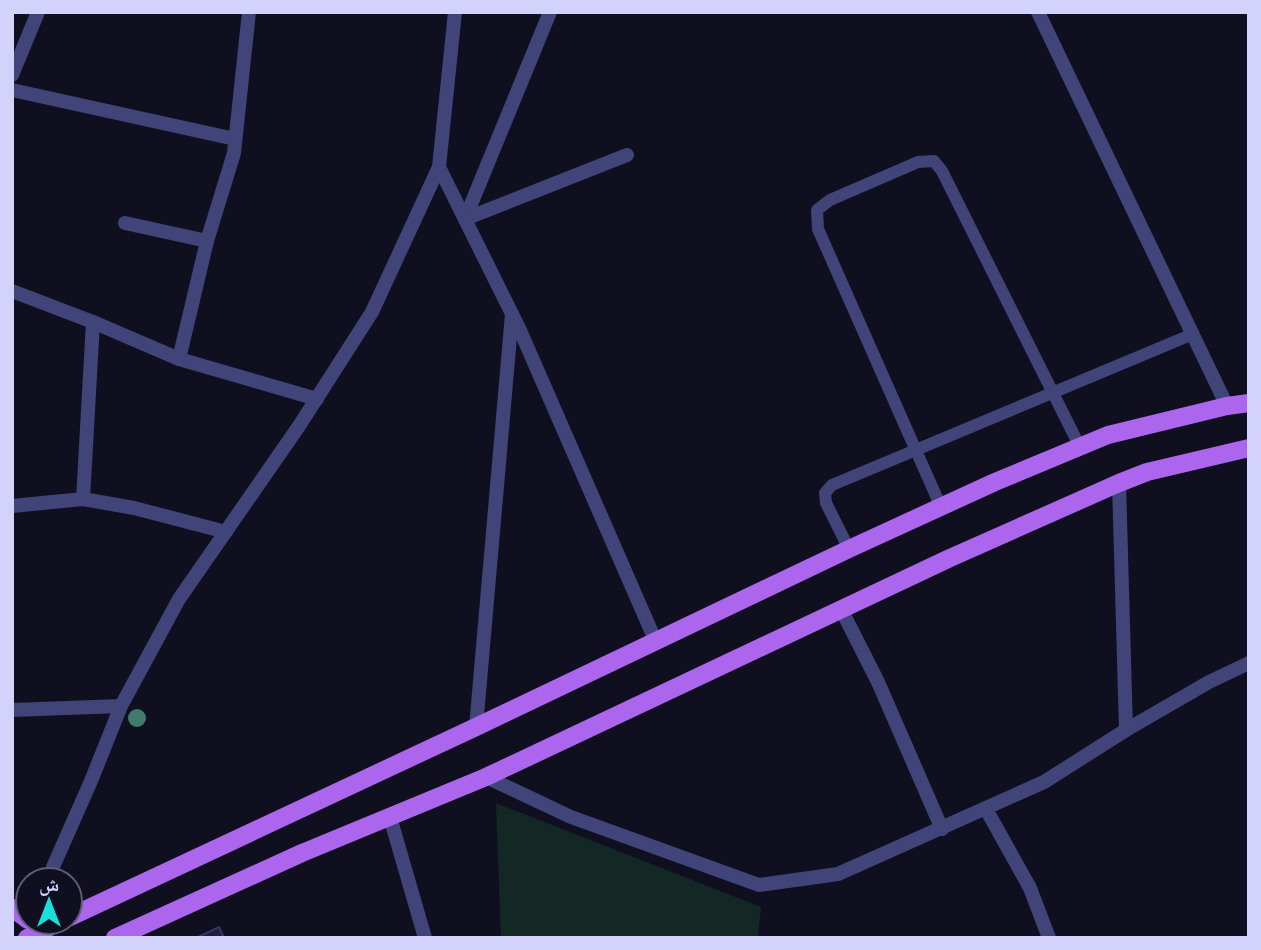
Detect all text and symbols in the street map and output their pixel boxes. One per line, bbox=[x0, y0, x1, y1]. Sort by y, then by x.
north arrow bbox=[14, 866, 84, 936]
text: ش bbox=[39, 871, 59, 898]

